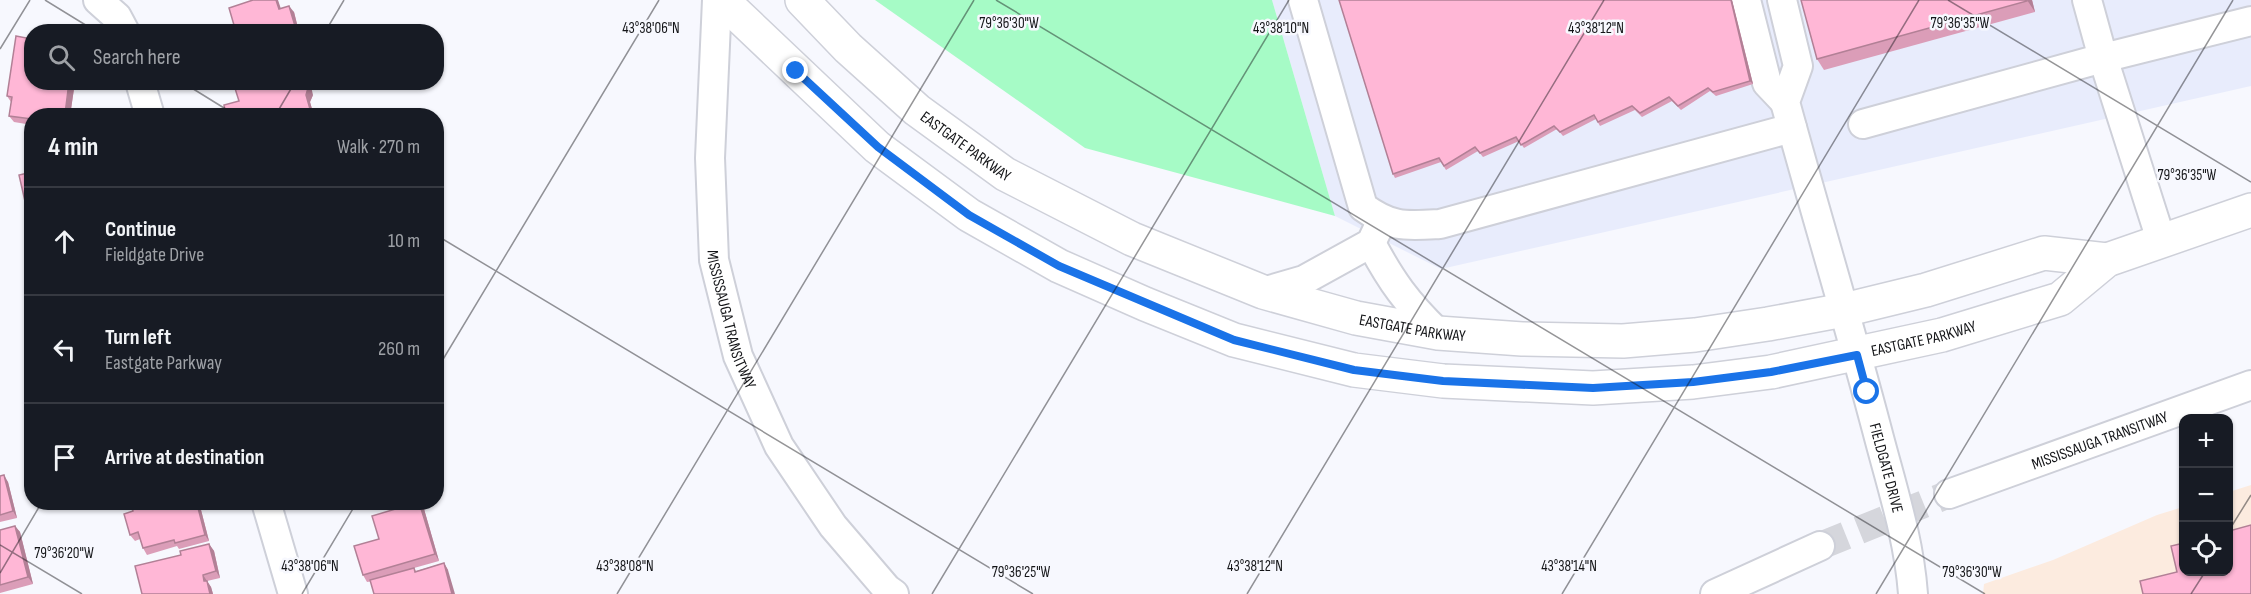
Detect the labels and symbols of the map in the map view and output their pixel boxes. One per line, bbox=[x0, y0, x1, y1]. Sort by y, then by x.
text: 79°36'30"W bbox=[979, 14, 1039, 33]
text: 79°36'35"W bbox=[1931, 14, 1990, 33]
text: 43°38'06"N bbox=[622, 19, 680, 38]
text: 43°38'10"N bbox=[1253, 19, 1309, 38]
text: 43°38'12"N bbox=[1568, 19, 1624, 38]
route end bbox=[782, 57, 808, 83]
street label: EASTGATE PARKWAY bbox=[916, 108, 1014, 186]
text: 79°36'35"W bbox=[2158, 166, 2217, 185]
street label: MISSISSAUGA TRANSITWAY bbox=[703, 250, 760, 392]
street label: EASTGATE PARKWAY bbox=[1358, 311, 1466, 346]
street label: EASTGATE PARKWAY bbox=[1870, 317, 1979, 361]
route start bbox=[1853, 378, 1879, 404]
street label: MISSISSAUGA TRANSITWAY bbox=[2029, 408, 2171, 474]
street label: FIELDGATE DRIVE bbox=[1865, 421, 1907, 515]
text: 79°36'20"W bbox=[34, 544, 94, 563]
text: 43°38'06"N bbox=[281, 557, 339, 576]
text: 43°38'08"N bbox=[596, 557, 654, 576]
text: 43°38'12"N bbox=[1227, 557, 1283, 576]
text: 43°38'14"N bbox=[1541, 557, 1597, 576]
text: 79°36'25"W bbox=[992, 563, 1051, 582]
text: 79°36'30"W bbox=[1942, 563, 2002, 582]

